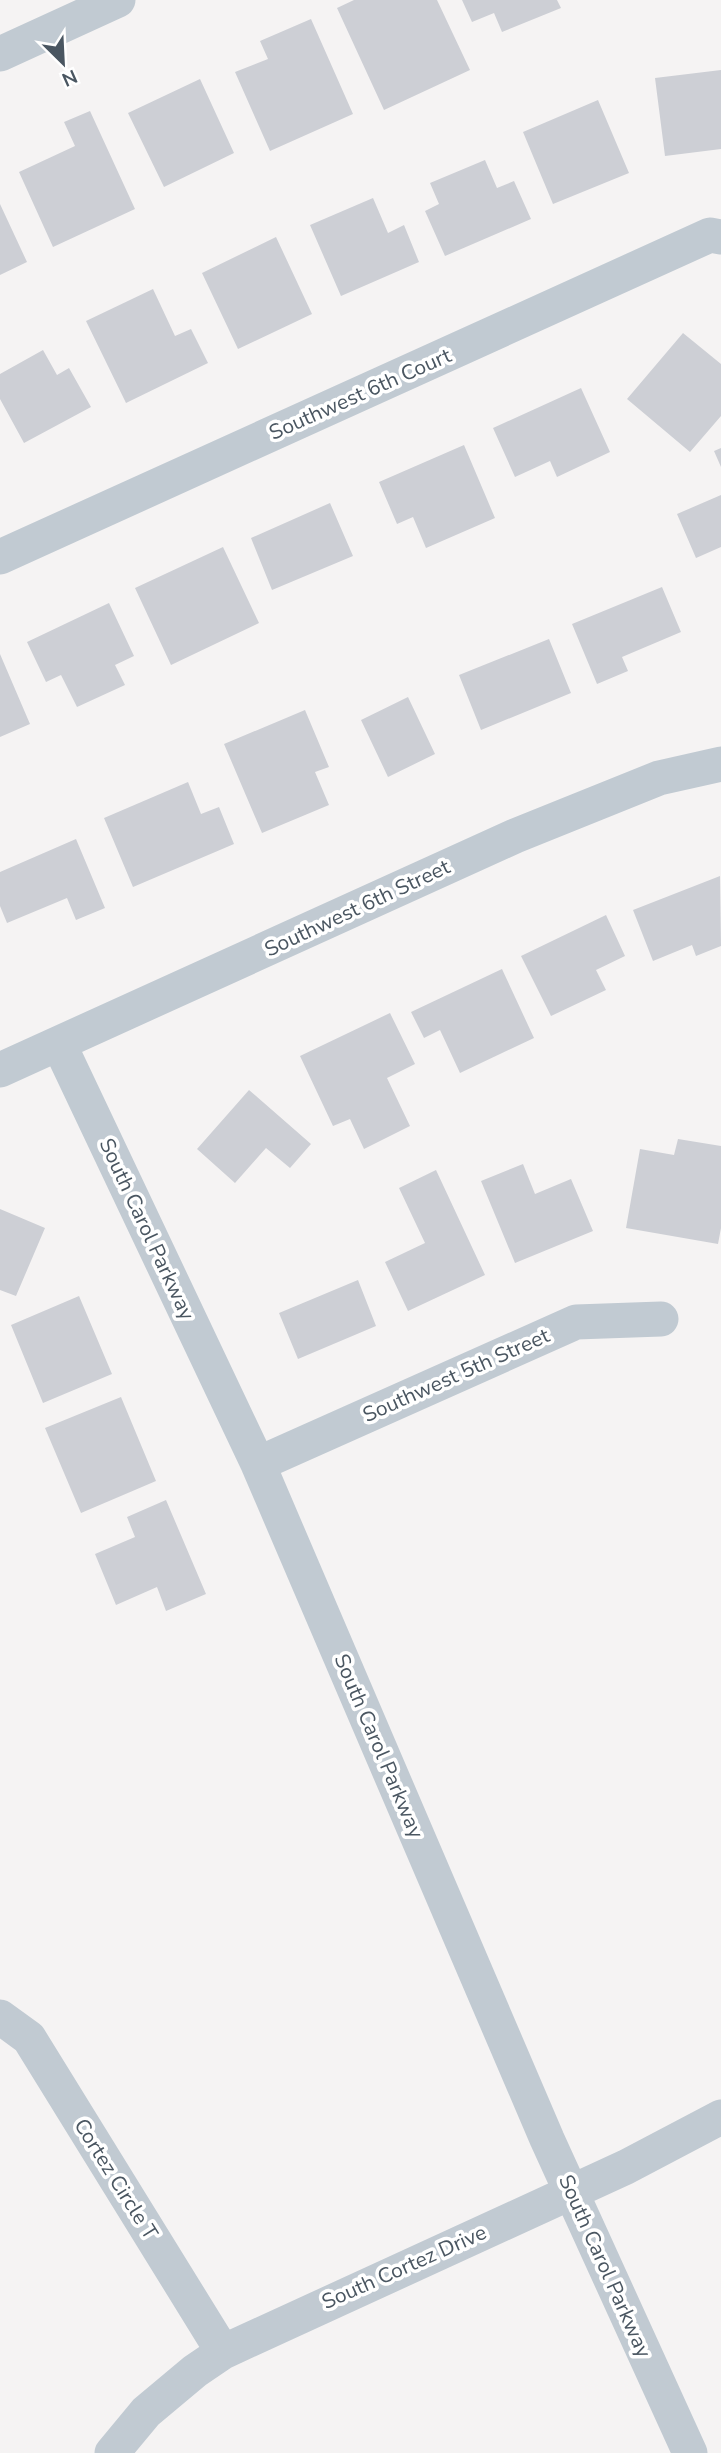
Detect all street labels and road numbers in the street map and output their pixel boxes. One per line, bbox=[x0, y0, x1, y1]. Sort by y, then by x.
street label: Southwest 6th Court bbox=[265, 341, 456, 447]
street label: Southwest 6th Street bbox=[260, 852, 455, 963]
street label: South Carol Parkway bbox=[93, 1134, 202, 1325]
street label: Southwest 5th Street bbox=[358, 1321, 554, 1429]
street label: South Carol Parkway bbox=[328, 1650, 431, 1843]
street label: Cortez Circle T bbox=[68, 2113, 165, 2245]
street label: South Carol Parkway bbox=[552, 2170, 658, 2362]
street label: South Cortez Drive bbox=[317, 2218, 491, 2316]

